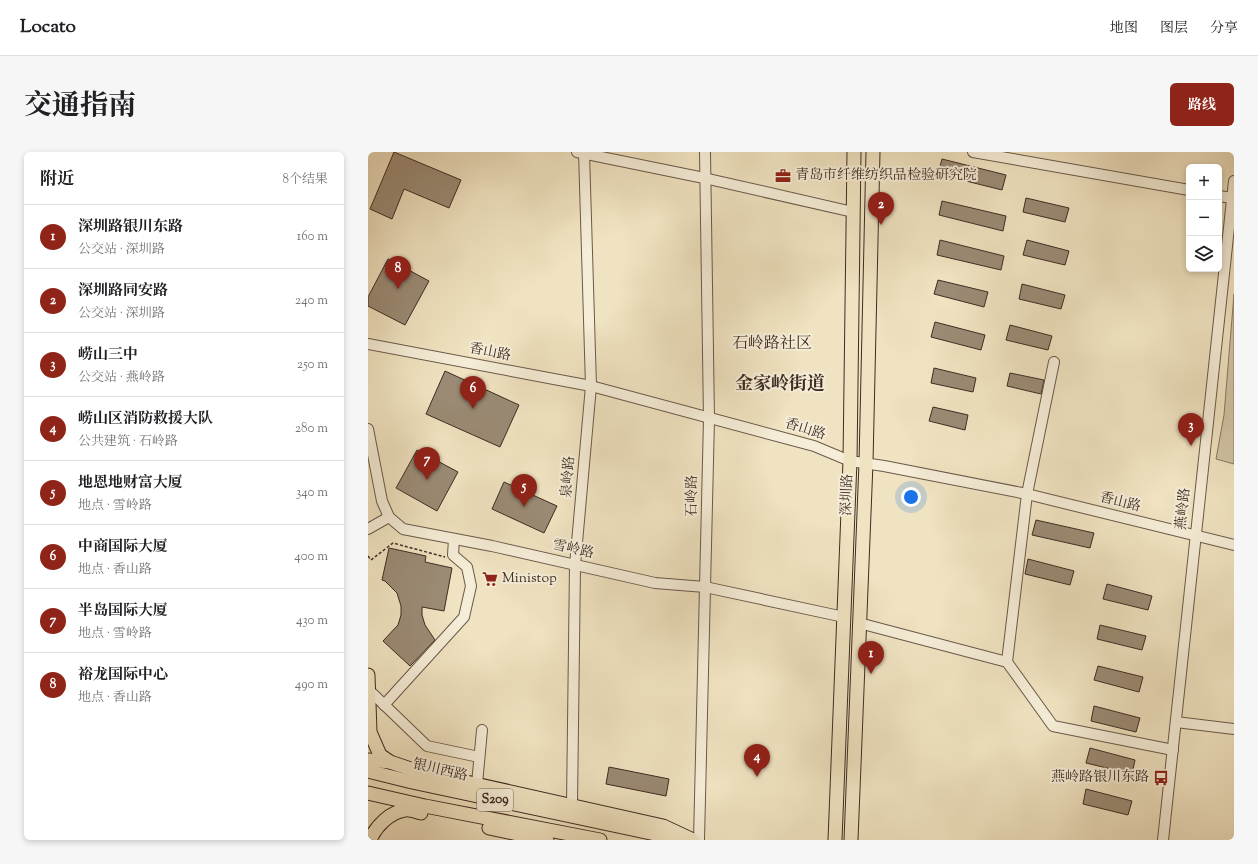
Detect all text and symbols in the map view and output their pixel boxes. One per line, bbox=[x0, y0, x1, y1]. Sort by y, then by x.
text: Locato bbox=[20, 14, 76, 41]
text: 地图 bbox=[1110, 19, 1138, 39]
text: 图层 bbox=[1160, 19, 1188, 39]
text: 分享 bbox=[1210, 19, 1238, 39]
button: 路线 bbox=[1170, 83, 1234, 126]
text: 交通指南 bbox=[24, 87, 136, 127]
map controls bbox=[1186, 164, 1222, 272]
button: + bbox=[1186, 164, 1222, 200]
place label: 青岛市纤维纺织品检验研究院 bbox=[795, 166, 977, 186]
office icon: 青岛市纤维纺织品检验研究院 bbox=[774, 167, 792, 185]
text: 附近 bbox=[40, 168, 74, 192]
text: 8个结果 bbox=[282, 171, 328, 189]
pin: 2 bbox=[868, 192, 894, 225]
button: − bbox=[1186, 200, 1222, 236]
text: 深圳路银川东路 bbox=[78, 217, 183, 238]
text: 1 bbox=[51, 228, 55, 246]
text: 160 m bbox=[297, 228, 328, 246]
button: layers bbox=[1186, 236, 1222, 272]
text: 公交站 · 深圳路 bbox=[78, 241, 165, 259]
pin: 8 bbox=[385, 256, 411, 289]
text: 深圳路同安路 bbox=[78, 281, 168, 302]
text: 2 bbox=[50, 292, 56, 310]
text: 240 m bbox=[295, 292, 328, 310]
text: 公交站 · 深圳路 bbox=[78, 305, 165, 323]
district label: 石岭路社区 bbox=[732, 333, 812, 356]
street label: 香山路 bbox=[467, 339, 513, 367]
text: 崂山三中 bbox=[78, 345, 138, 366]
text: 3 bbox=[50, 356, 56, 374]
text: 250 m bbox=[297, 356, 328, 374]
text: 公交站 · 燕岭路 bbox=[78, 369, 165, 387]
district label: 金家岭街道 bbox=[735, 372, 825, 398]
pin: 6 bbox=[460, 376, 486, 409]
text: 崂山区消防救援大队 bbox=[78, 409, 213, 430]
pin: 3 bbox=[1178, 413, 1204, 446]
street label: 香山路 bbox=[782, 414, 828, 446]
text: 4 bbox=[50, 420, 56, 438]
text: 280 m bbox=[295, 420, 328, 438]
text: 公共建筑 · 石岭路 bbox=[78, 433, 178, 451]
pin: 7 bbox=[414, 447, 440, 480]
street label: 泉岭路 bbox=[557, 455, 581, 499]
text: 地恩地财富大厦 bbox=[78, 473, 183, 494]
pin: 5 bbox=[511, 474, 537, 507]
street label: 深圳路 bbox=[837, 474, 859, 516]
street label: 石岭路 bbox=[683, 475, 703, 517]
text: 5 bbox=[51, 484, 55, 502]
text: 340 m bbox=[296, 484, 328, 502]
your location bbox=[901, 487, 921, 507]
street label: 燕岭路 bbox=[1172, 487, 1196, 531]
street label: 香山路 bbox=[1097, 488, 1143, 518]
text: 地点 · 雪岭路 bbox=[78, 497, 152, 515]
street label: 雪岭路 bbox=[550, 536, 596, 564]
text: 中商国际大厦 bbox=[78, 537, 168, 558]
text: 6 bbox=[50, 548, 56, 566]
text: 400 m bbox=[294, 548, 328, 566]
text: 地点 · 香山路 bbox=[78, 561, 152, 579]
place label: Ministop bbox=[502, 569, 557, 589]
supermarket icon: Ministop bbox=[481, 570, 499, 588]
text: 半岛国际大厦 bbox=[78, 601, 168, 622]
text: 7 bbox=[50, 612, 56, 630]
text: 430 m bbox=[296, 612, 328, 630]
text: 地点 · 雪岭路 bbox=[78, 625, 152, 643]
pin: 1 bbox=[858, 641, 884, 674]
text: 裕龙国际中心 bbox=[78, 665, 168, 686]
text: 8 bbox=[50, 676, 56, 694]
text: 490 m bbox=[295, 676, 328, 694]
text: 地点 · 香山路 bbox=[78, 689, 152, 707]
pin: 4 bbox=[744, 744, 770, 777]
street label: 银川西路 bbox=[410, 755, 470, 787]
place label: 燕岭路银川东路 bbox=[1051, 768, 1149, 788]
bus stop icon: 燕岭路银川东路 bbox=[1152, 769, 1170, 787]
road number: S209 bbox=[477, 789, 513, 811]

